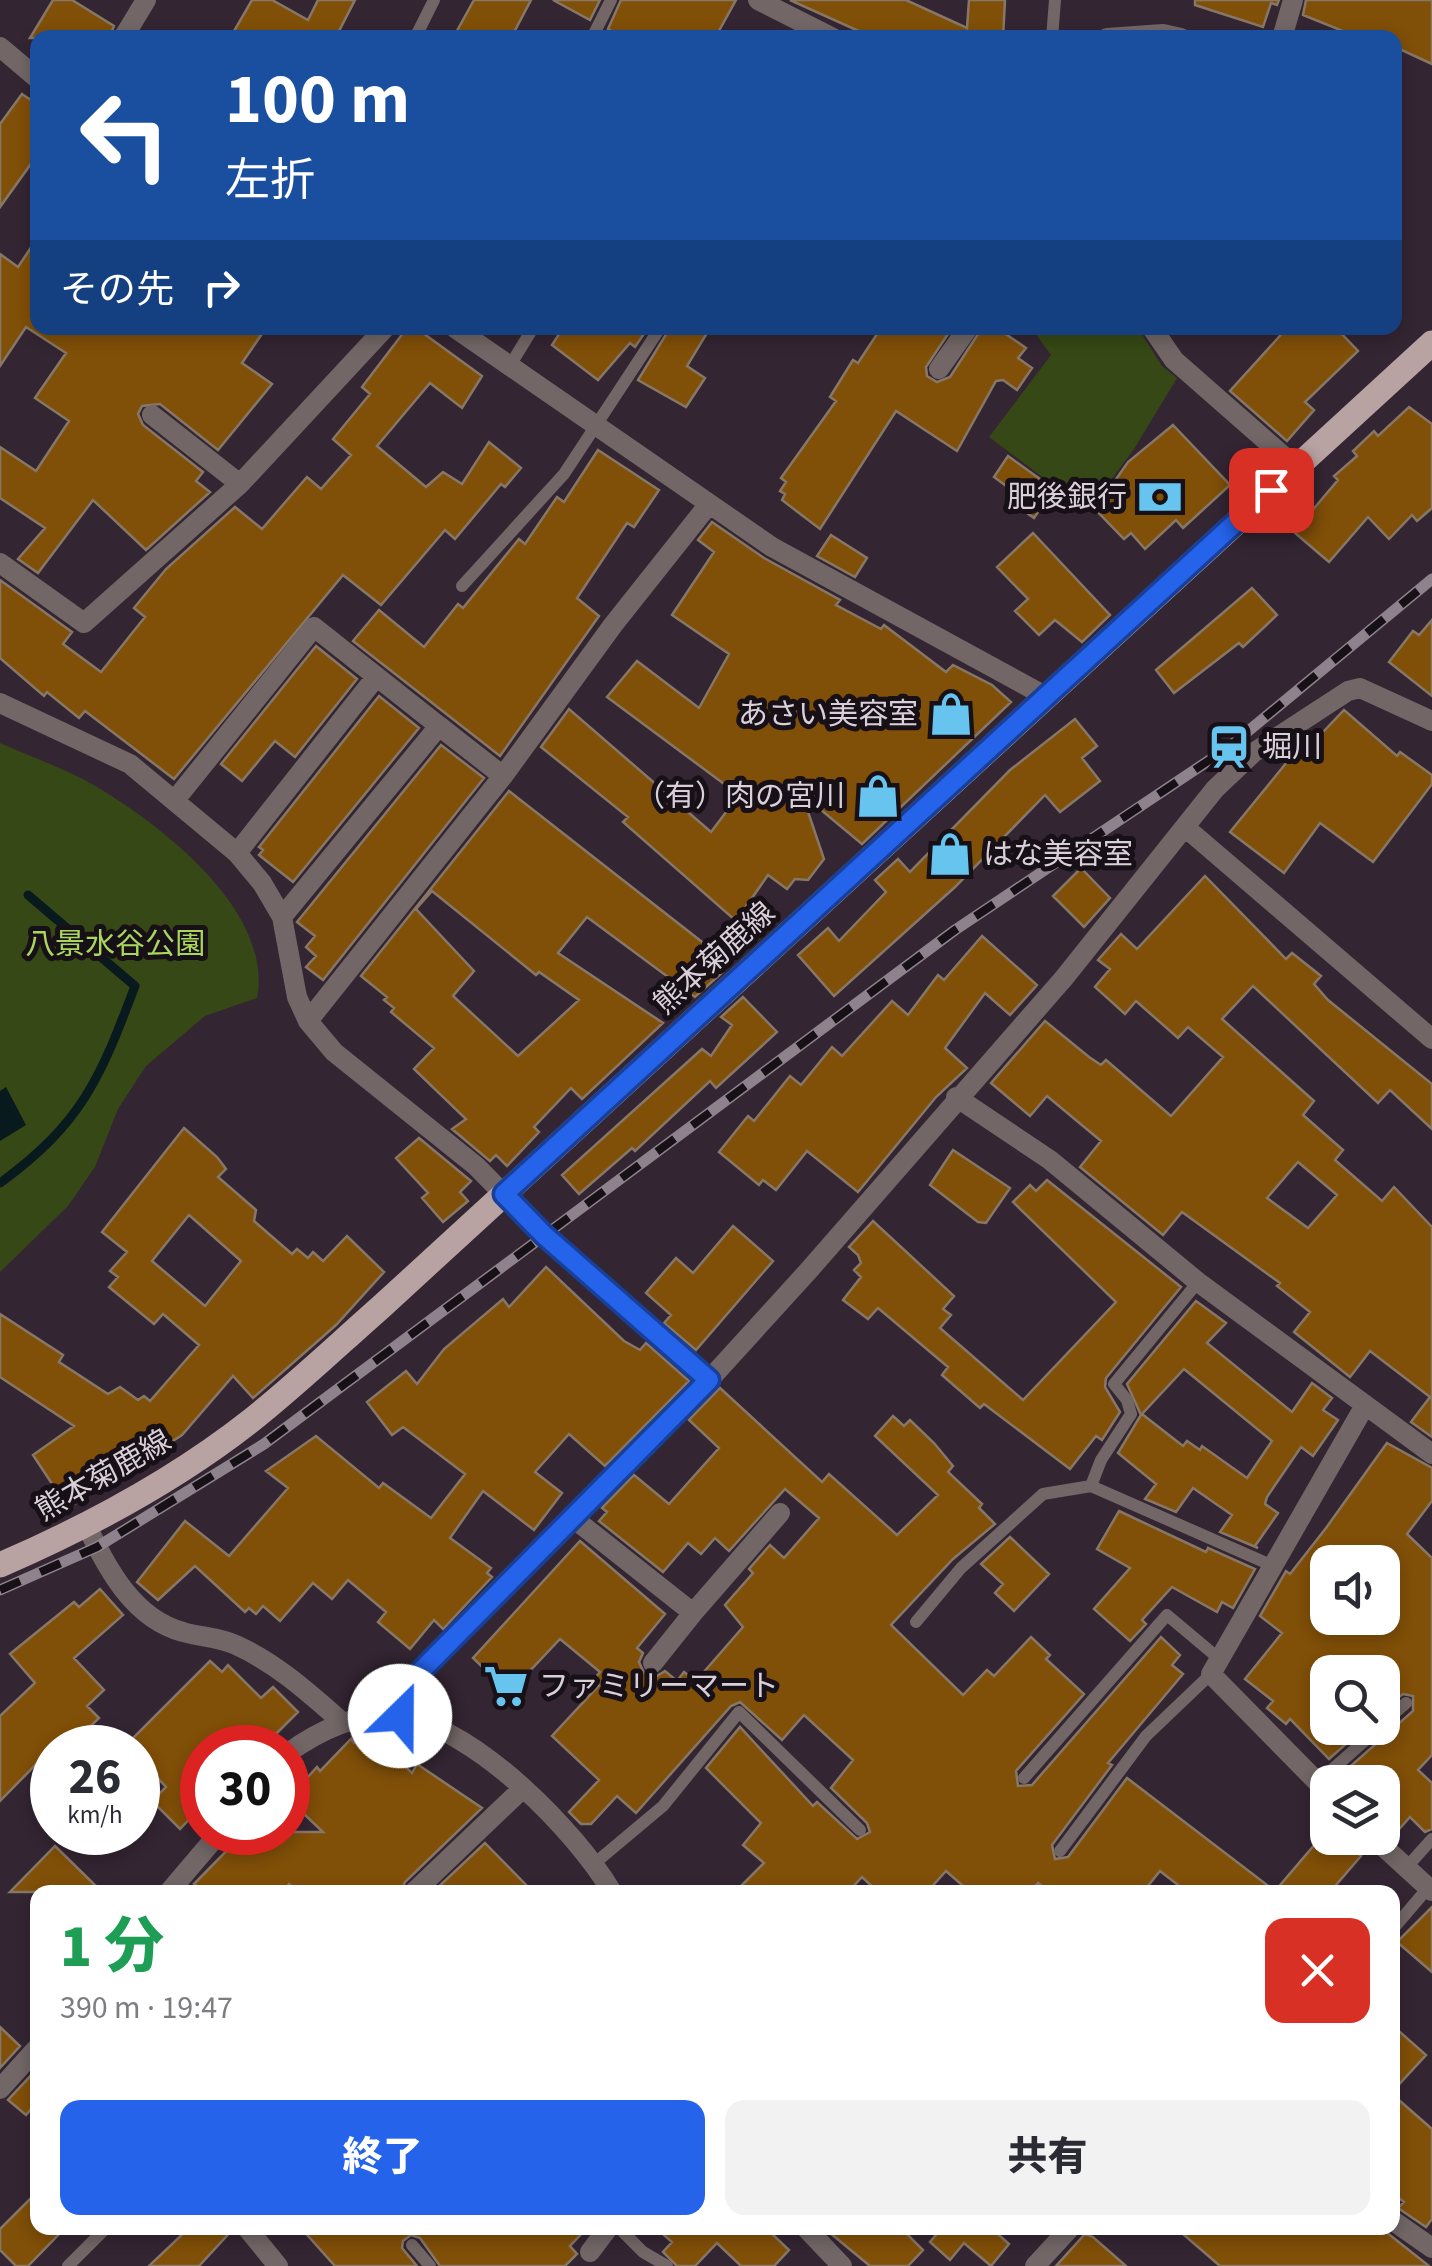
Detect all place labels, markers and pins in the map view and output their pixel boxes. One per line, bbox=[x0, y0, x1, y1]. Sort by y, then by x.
pin bbox=[1229, 448, 1314, 533]
bank icon: 肥後銀行 bbox=[1136, 473, 1184, 521]
place label: 肥後銀行 bbox=[1007, 476, 1127, 519]
shop icon: あさい美容室 bbox=[927, 690, 975, 738]
place label: あさい美容室 bbox=[738, 693, 918, 736]
station icon: 堀川 bbox=[1205, 723, 1253, 771]
place label: 堀川 bbox=[1262, 726, 1322, 769]
shop icon: （有）肉の宮川 bbox=[854, 772, 902, 820]
place label: （有）肉の宮川 bbox=[635, 775, 845, 818]
shop icon: はな美容室 bbox=[926, 830, 974, 878]
place label: はな美容室 bbox=[983, 833, 1133, 876]
supermarket icon: ファミリーマート bbox=[482, 1662, 530, 1710]
place label: ファミリーマート bbox=[539, 1665, 779, 1708]

